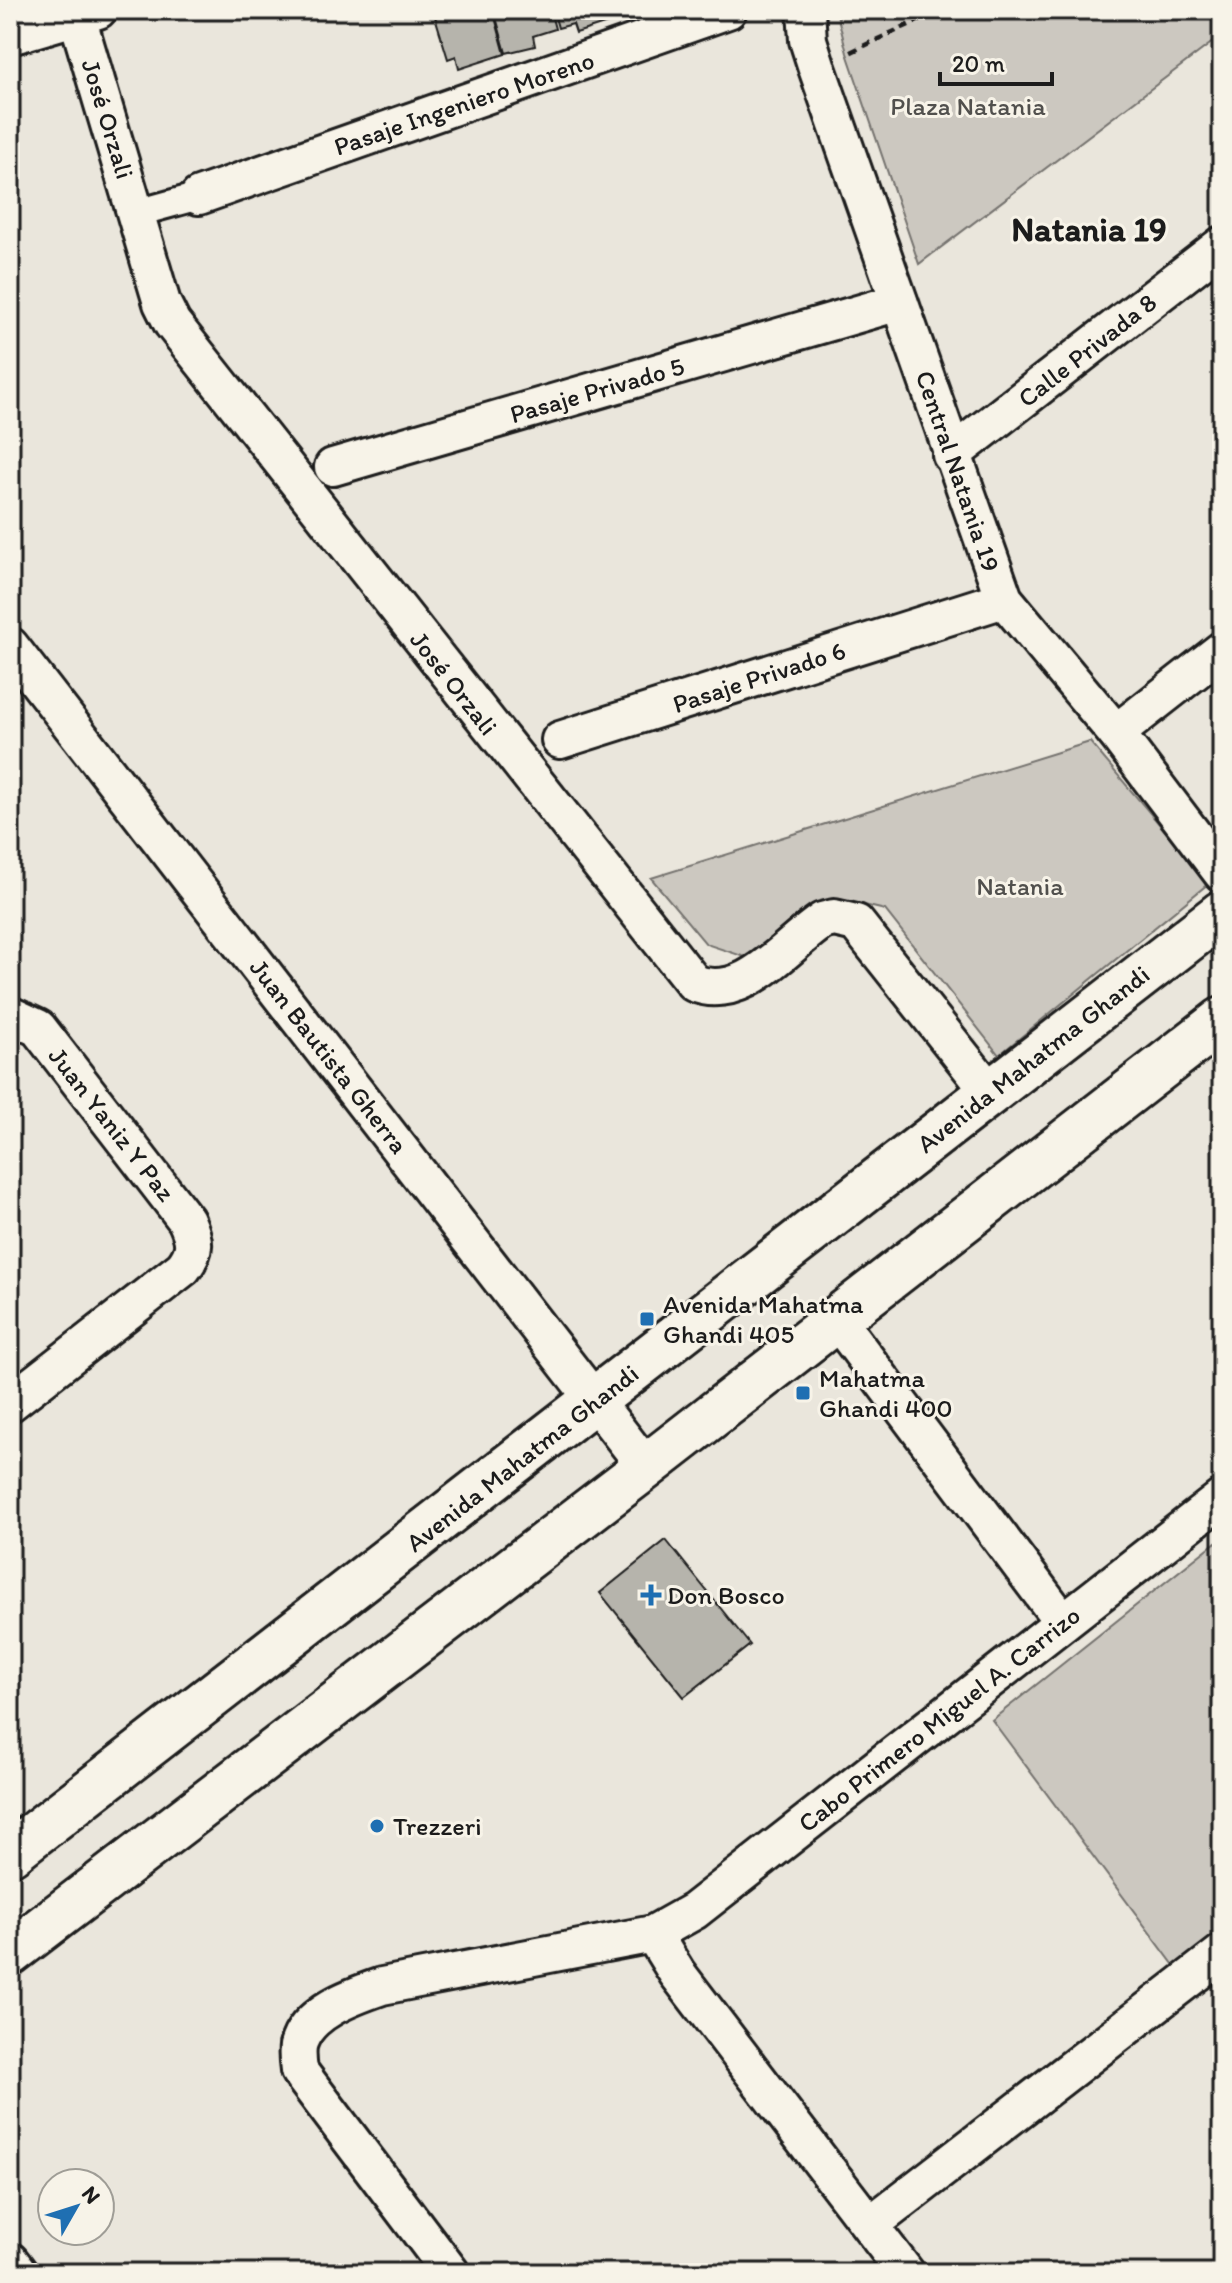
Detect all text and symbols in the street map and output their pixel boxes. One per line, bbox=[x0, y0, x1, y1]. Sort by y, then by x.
scale bar bbox=[940, 36, 1052, 86]
street label: Pasaje Ingeniero Moreno bbox=[330, 43, 598, 163]
text: 20 m bbox=[952, 49, 1005, 78]
street label: José Orzali bbox=[75, 55, 141, 183]
park label: Plaza Natania bbox=[890, 90, 1046, 122]
district label: Natania 19 bbox=[1011, 209, 1167, 250]
street label: Calle Privada 8 bbox=[1011, 286, 1163, 414]
street label: Pasaje Privado 5 bbox=[506, 350, 688, 430]
street label: Central Natania 19 bbox=[909, 366, 1007, 576]
street label: José Orzali bbox=[403, 624, 505, 742]
street label: Pasaje Privado 6 bbox=[668, 634, 850, 720]
park label: Natania bbox=[976, 870, 1064, 902]
street label: Juan Bautista Gherra bbox=[243, 952, 415, 1160]
street label: Avenida Mahatma Ghandi bbox=[910, 958, 1156, 1160]
street label: Juan Yaniz Y Paz bbox=[42, 1040, 182, 1208]
place label: Avenida Mahatma Ghandi 405 bbox=[663, 1288, 864, 1350]
marker: Avenida Mahatma Ghandi 405 bbox=[638, 1310, 656, 1328]
street label: Avenida Mahatma Ghandi bbox=[399, 1357, 645, 1559]
place label: Mahatma Ghandi 400 bbox=[819, 1362, 953, 1424]
marker: Mahatma Ghandi 400 bbox=[794, 1384, 812, 1402]
place label: Don Bosco bbox=[667, 1579, 785, 1611]
marker: Don Bosco bbox=[642, 1586, 660, 1604]
street label: Cabo Primero Miguel A. Carrizo bbox=[792, 1599, 1086, 1839]
place label: Trezzeri bbox=[393, 1810, 482, 1842]
marker: Trezzeri bbox=[368, 1817, 386, 1835]
north arrow bbox=[36, 2167, 116, 2247]
text: N bbox=[76, 2180, 106, 2209]

